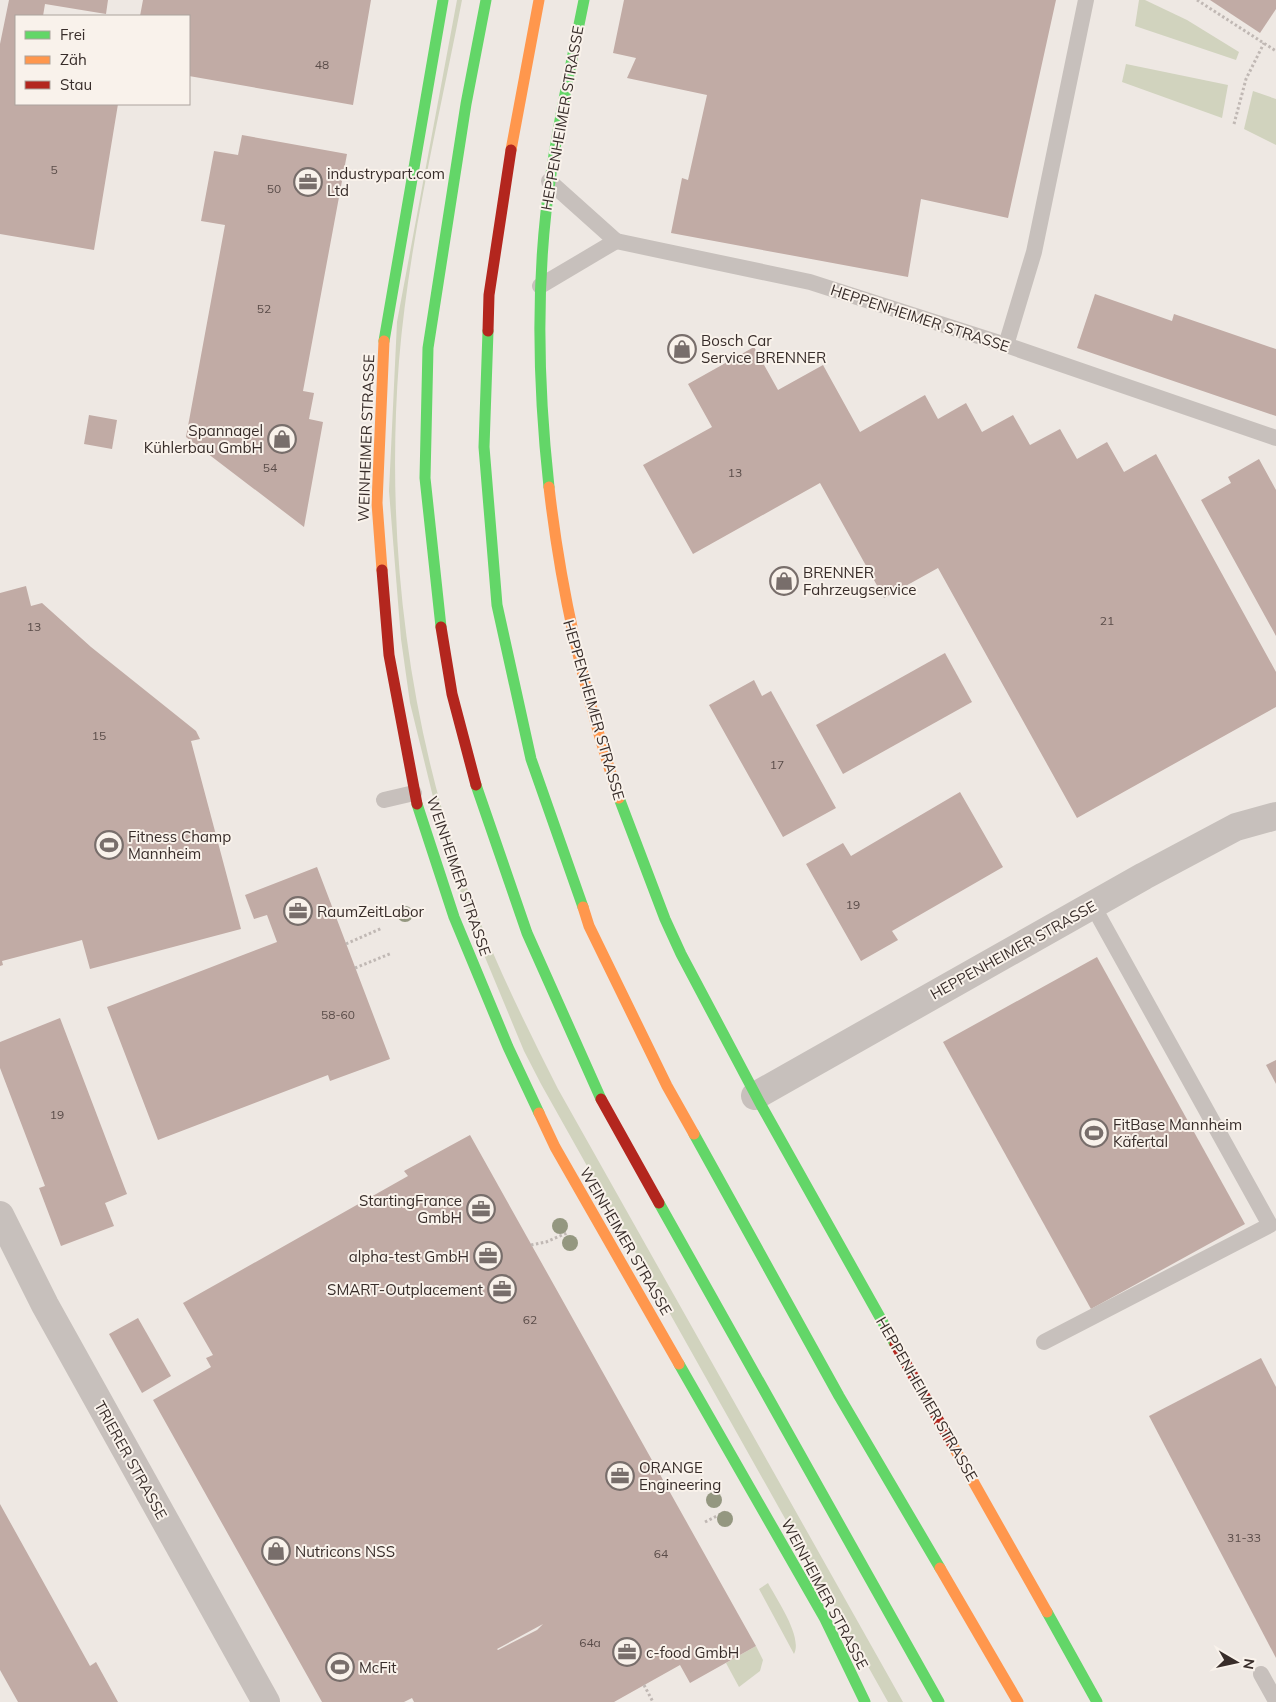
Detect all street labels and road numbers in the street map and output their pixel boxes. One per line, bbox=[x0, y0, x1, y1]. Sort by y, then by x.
street label: HEPPENHEIMER STRASSE bbox=[536, 24, 588, 212]
street label: HEPPENHEIMER STRASSE bbox=[828, 280, 1012, 356]
street label: WEINHEIMER STRASSE bbox=[354, 354, 378, 522]
street label: HEPPENHEIMER STRASSE bbox=[559, 618, 629, 803]
street label: WEINHEIMER STRASSE bbox=[423, 794, 495, 958]
street label: HEPPENHEIMER STRASSE bbox=[927, 896, 1099, 1004]
street label: WEINHEIMER STRASSE bbox=[576, 1164, 676, 1318]
street label: HEPPENHEIMER STRASSE bbox=[872, 1313, 982, 1485]
street label: TRIERER STRASSE bbox=[91, 1397, 172, 1523]
street label: WEINHEIMER STRASSE bbox=[777, 1516, 873, 1673]

